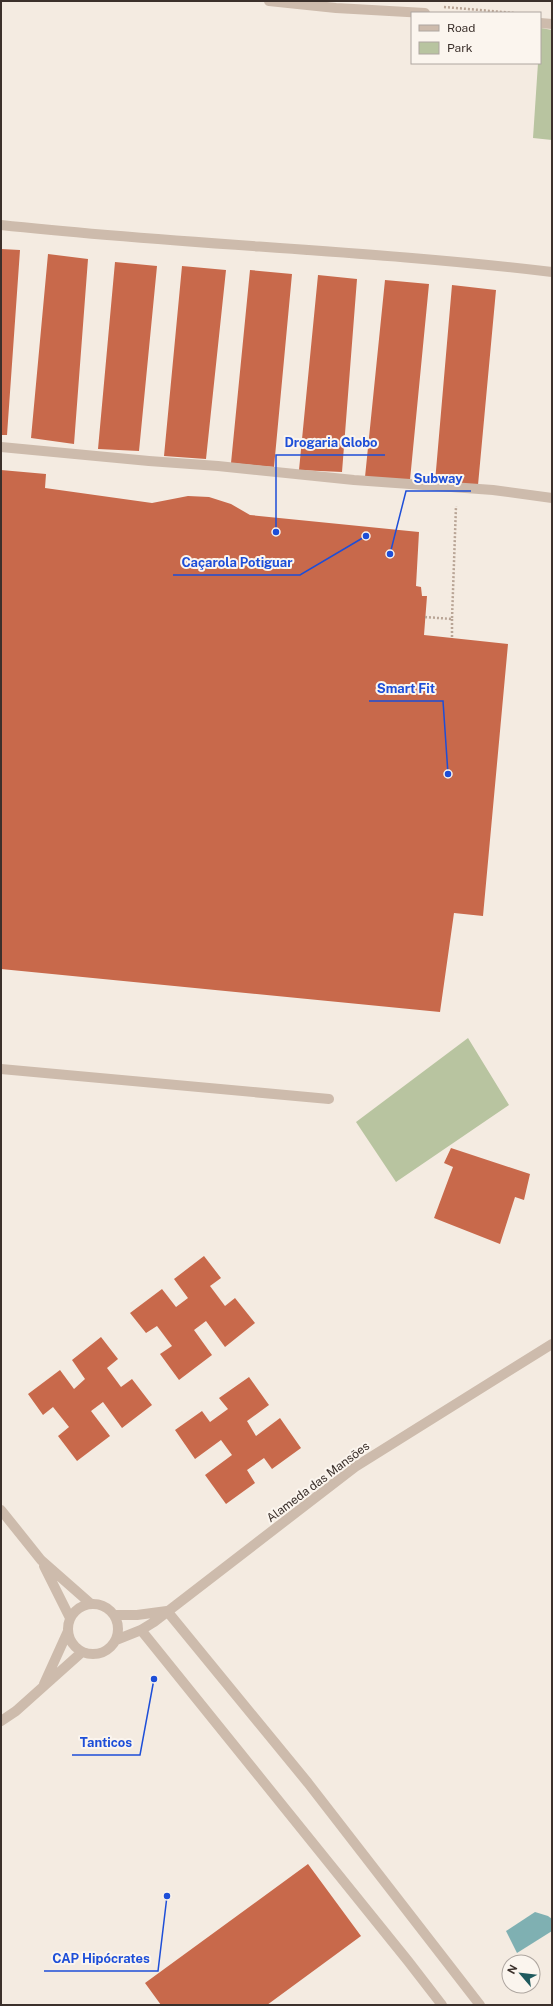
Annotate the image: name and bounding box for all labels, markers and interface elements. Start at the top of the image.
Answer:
legend [411,12,541,64]
text: Road [447,21,475,35]
text: Park [447,41,473,55]
callout: Drogaria Globo [276,430,385,455]
text: Drogaria Globo [284,435,378,450]
callout: Subway [406,466,471,491]
text: Subway [414,471,463,486]
callout: Caçarola Potiguar [173,550,300,575]
text: Caçarola Potiguar [181,555,293,570]
callout: Smart Fit [369,676,443,701]
text: Smart Fit [377,681,435,696]
street label: Alameda das Mansões [264,1439,372,1525]
callout: Tanticos [72,1730,140,1755]
text: Tanticos [80,1735,132,1750]
callout: CAP Hipócrates [44,1946,158,1971]
text: CAP Hipócrates [52,1951,150,1966]
north arrow [501,1954,541,1994]
text: N [505,1963,519,1976]

